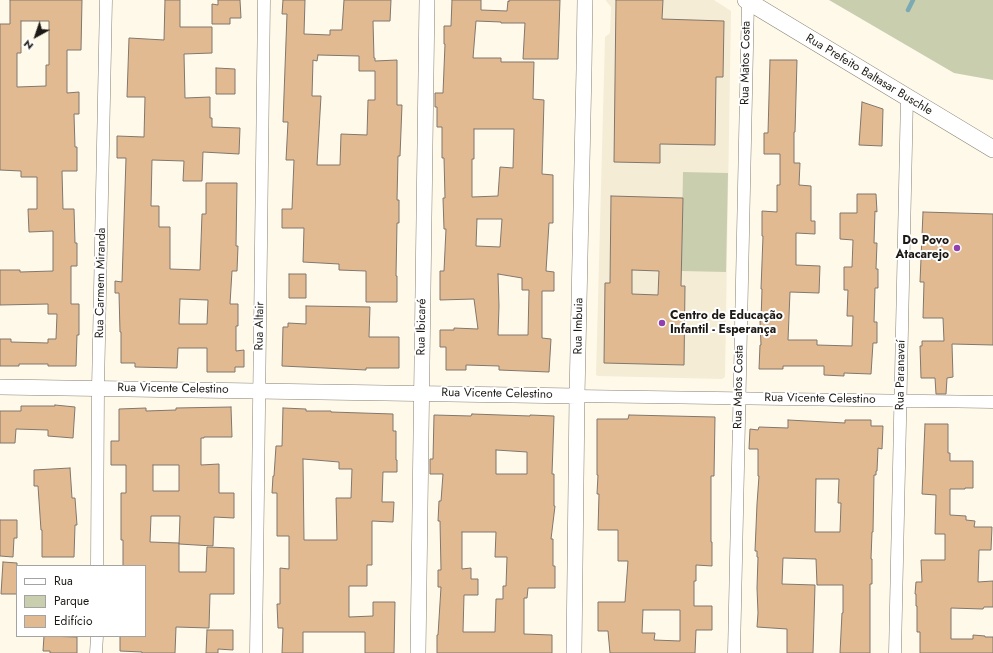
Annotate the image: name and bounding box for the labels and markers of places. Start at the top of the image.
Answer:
place label: Do Povo Atacarejo [896,234,949,262]
marker: Do Povo Atacarejo [952,243,962,253]
place label: Centro de Educação Infantil - Esperança [670,309,783,337]
marker: Centro de Educação Infantil - Esperança [657,318,667,328]

